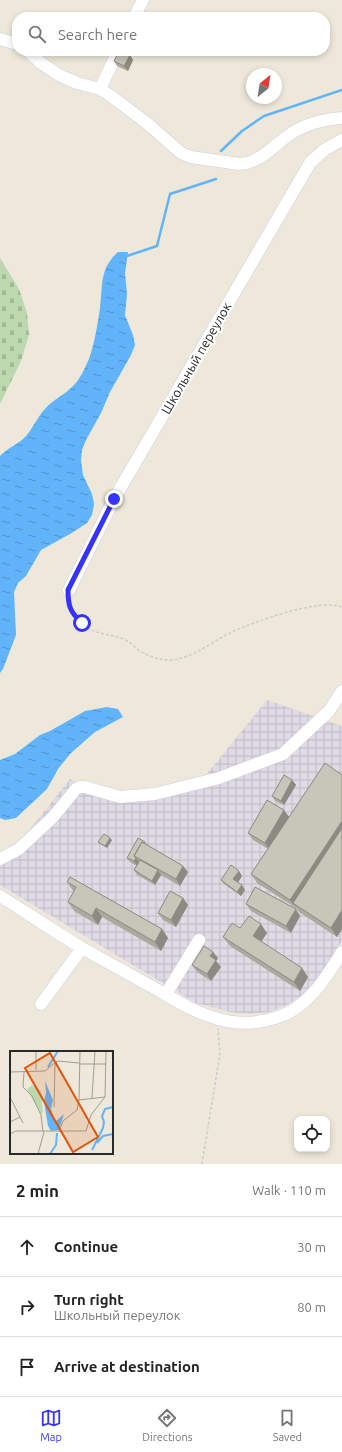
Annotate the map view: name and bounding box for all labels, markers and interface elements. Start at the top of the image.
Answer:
search box [12,12,330,56]
icon: search [26,23,48,45]
text: Search here [58,26,137,43]
north arrow [246,68,282,104]
street label: Школьный переулок [158,300,234,416]
route end [105,490,123,508]
route start [73,614,91,632]
inset map [10,1051,113,1154]
map controls [294,1116,330,1152]
button: locate [294,1116,330,1152]
text: 2 min [16,1181,59,1200]
text: Walk · 110 m [252,1183,326,1197]
icon: ahead [16,1236,38,1258]
text: Continue [54,1238,118,1255]
text: 30 m [297,1240,326,1254]
text: Turn right [54,1291,124,1308]
icon: right [16,1296,38,1318]
text: 80 m [297,1300,326,1314]
text: Школьный переулок [54,1308,180,1322]
icon: arrive [16,1356,38,1378]
text: Arrive at destination [54,1358,200,1375]
tab: Map [40,1407,62,1443]
tab: Directions [142,1407,192,1443]
tab: Saved [273,1407,302,1443]

